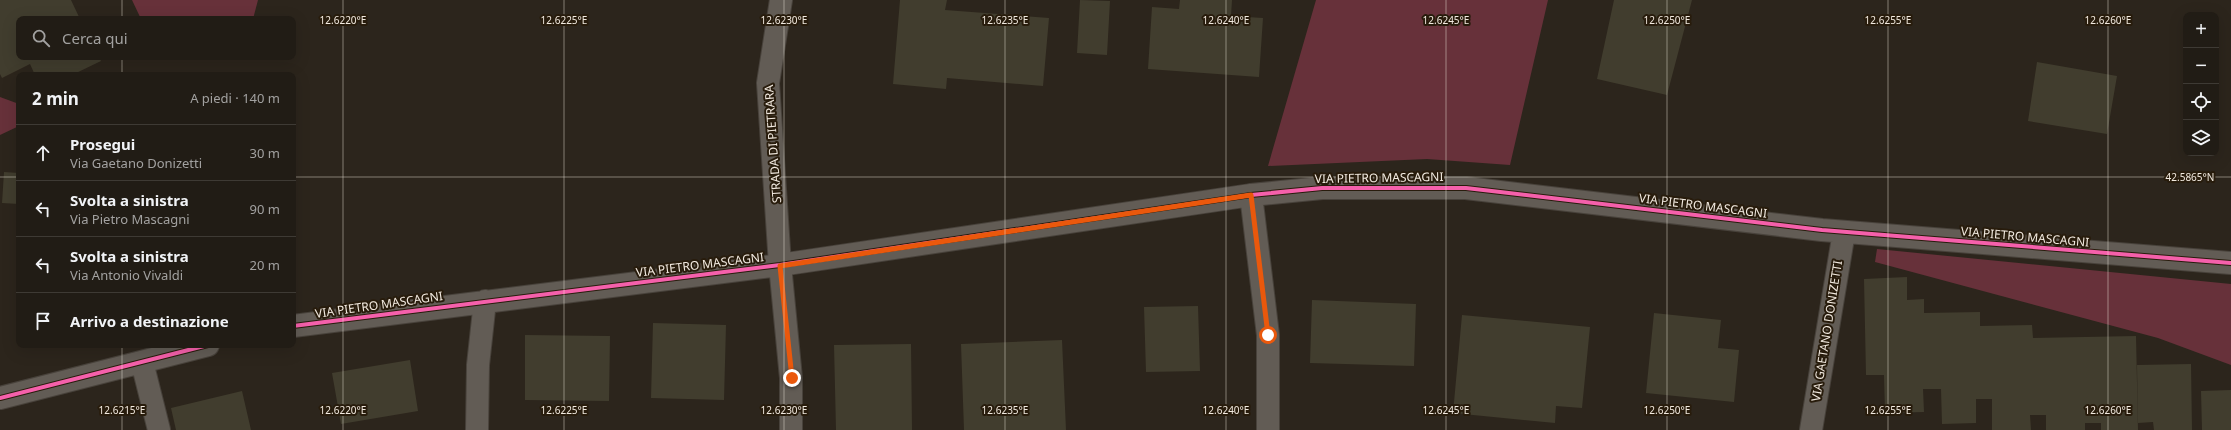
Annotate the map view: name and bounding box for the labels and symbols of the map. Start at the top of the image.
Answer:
text: 12.6220°E [320,13,366,27]
text: 12.6225°E [541,13,587,27]
text: 12.6230°E [761,13,807,27]
text: 12.6235°E [982,13,1028,27]
text: 12.6240°E [1203,13,1249,27]
text: 12.6245°E [1423,13,1469,27]
text: 12.6250°E [1644,13,1690,27]
text: 12.6255°E [1865,13,1911,27]
text: 12.6260°E [2085,13,2131,27]
street label: STRADA DI PIETRARA [760,84,785,204]
street label: VIA PIETRO MASCAGNI [1314,168,1444,187]
text: 42.5865°N [2166,170,2214,184]
street label: VIA PIETRO MASCAGNI [1638,189,1768,222]
street label: VIA PIETRO MASCAGNI [1960,222,2090,251]
street label: VIA PIETRO MASCAGNI [635,248,765,281]
street label: VIA GAETANO DONIZETTI [1807,259,1846,403]
street label: VIA PIETRO MASCAGNI [314,287,444,322]
route start [1259,326,1277,344]
route end [783,369,801,387]
text: 12.6215°E [99,403,145,417]
text: 12.6220°E [320,403,366,417]
text: 12.6225°E [541,403,587,417]
text: 12.6230°E [761,403,807,417]
text: 12.6235°E [982,403,1028,417]
text: 12.6240°E [1203,403,1249,417]
text: 12.6245°E [1423,403,1469,417]
text: 12.6250°E [1644,403,1690,417]
text: 12.6255°E [1865,403,1911,417]
text: 12.6260°E [2085,403,2131,417]

